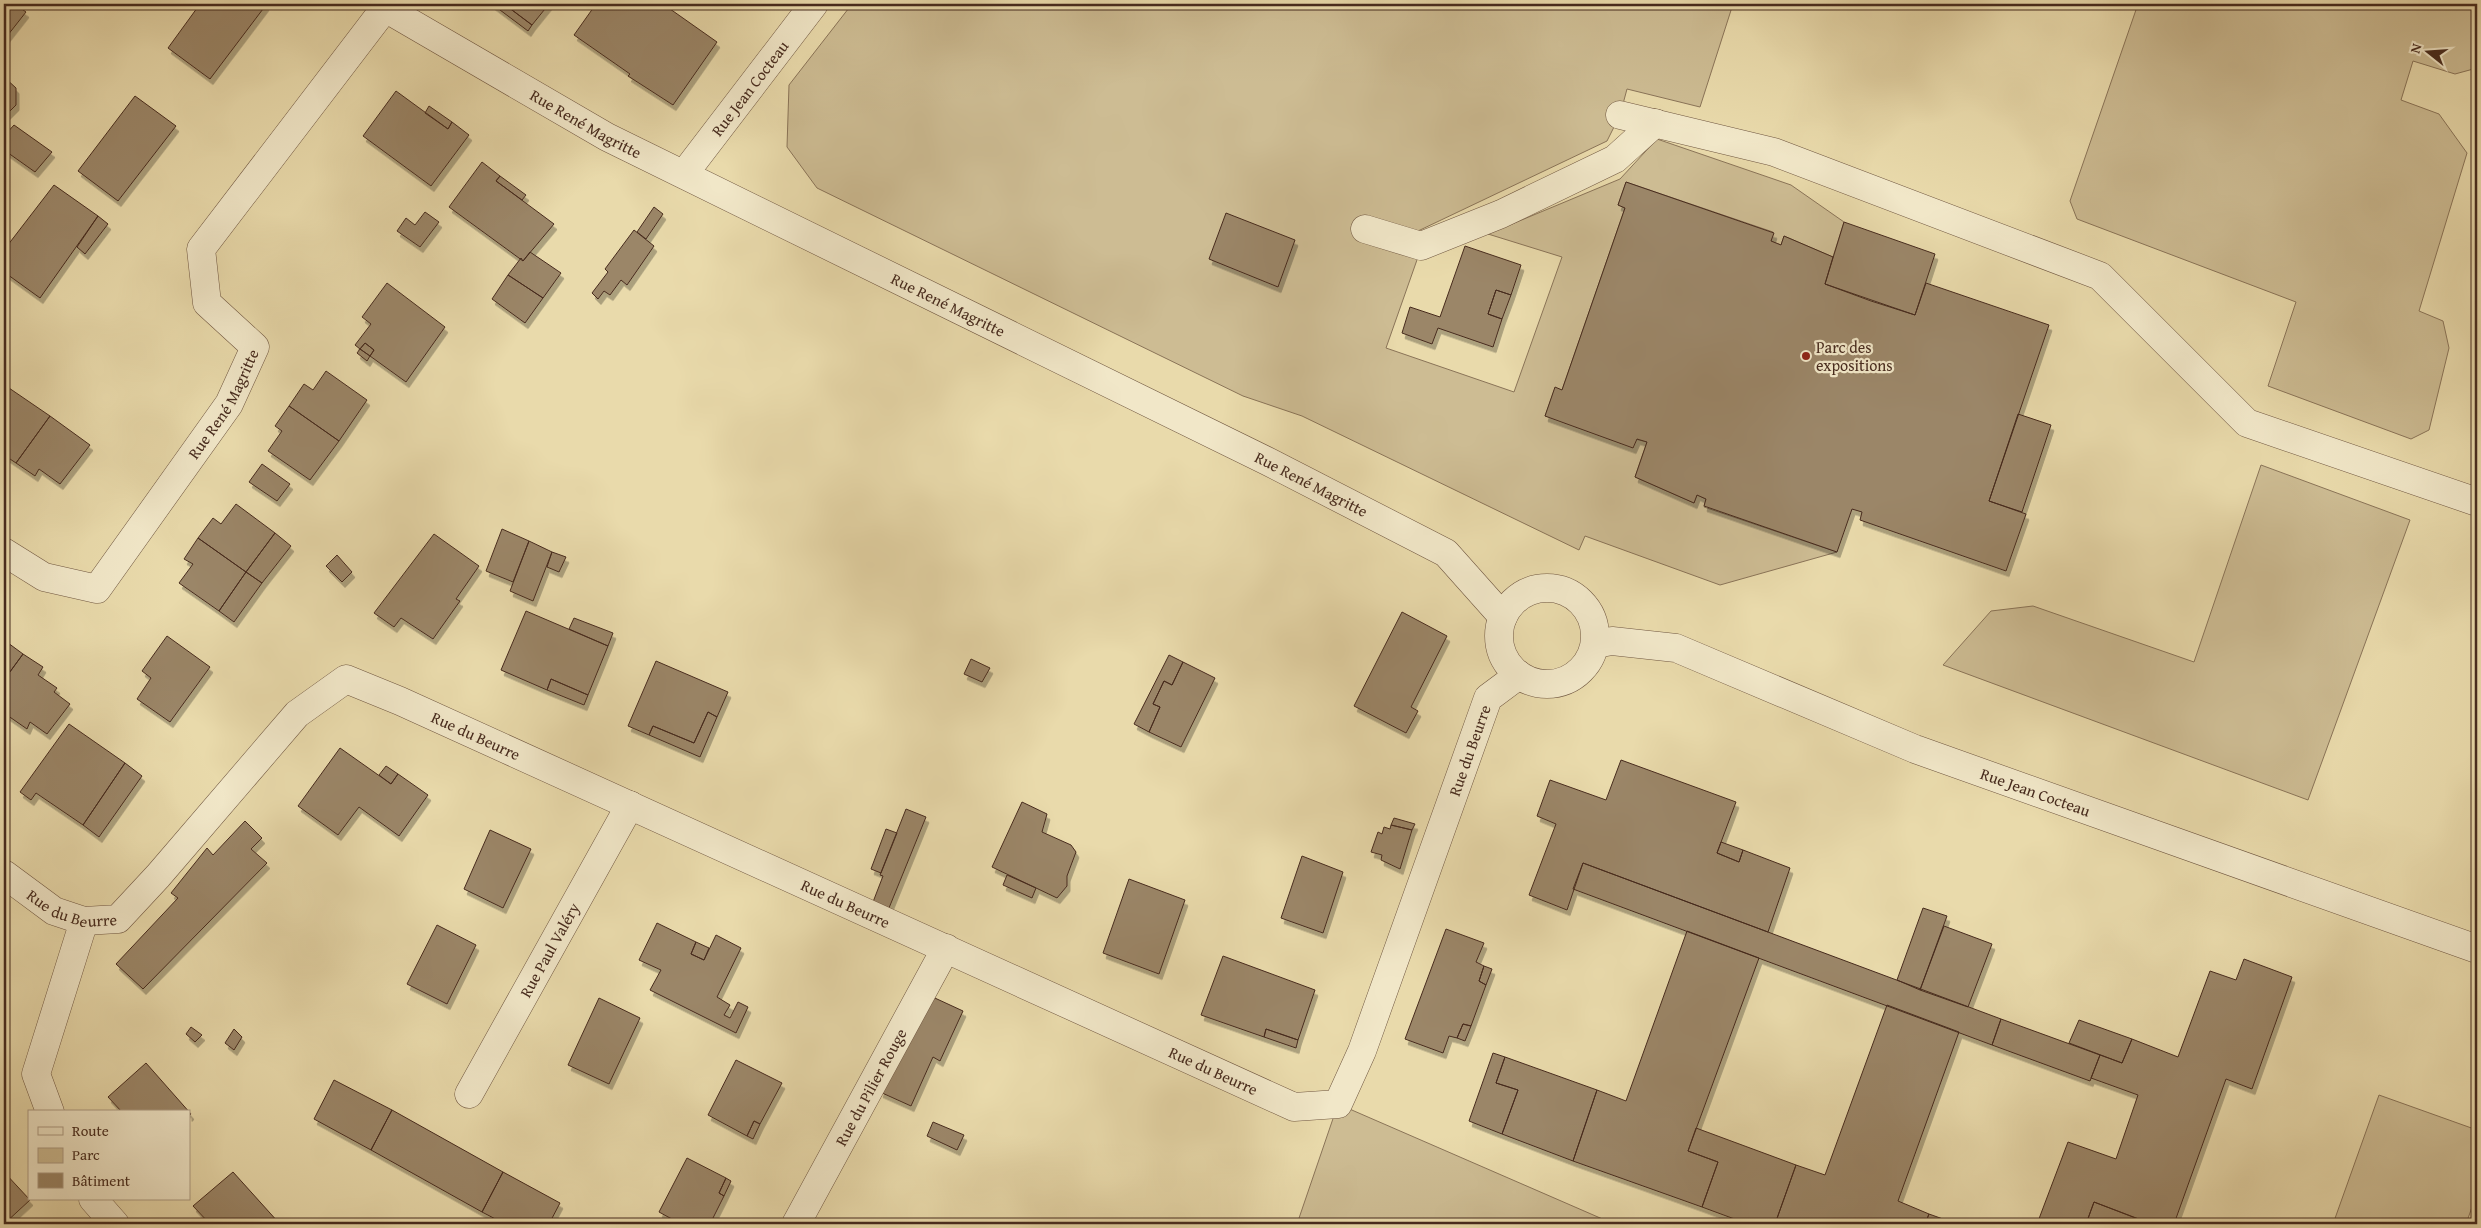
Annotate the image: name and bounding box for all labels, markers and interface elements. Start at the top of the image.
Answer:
north arrow [2404,28,2454,78]
street label: Rue Jean Cocteau [705,35,794,141]
text: N [2405,40,2427,56]
street label: Rue René Magritte [526,83,646,164]
street label: Rue René Magritte [887,266,1009,343]
place label: Parc des expositions [1816,335,1893,377]
street label: Rue René Magritte [182,345,265,464]
marker: Parc des expositions [1800,350,1812,362]
street label: Rue René Magritte [1251,445,1372,523]
street label: Rue du Beurre [1442,701,1497,799]
street label: Rue du Beurre [428,705,524,766]
street label: Rue Jean Cocteau [1977,761,2094,823]
street label: Rue du Beurre [797,873,894,934]
street label: Rue du Beurre [22,883,118,934]
street label: Rue Paul Valéry [513,898,585,1002]
street label: Rue du Pilier Rouge [829,1024,912,1150]
street label: Rue du Beurre [1165,1040,1262,1101]
legend [28,1110,190,1200]
text: Route [72,1120,109,1141]
text: Parc [72,1144,100,1165]
text: Bâtiment [72,1170,131,1191]

